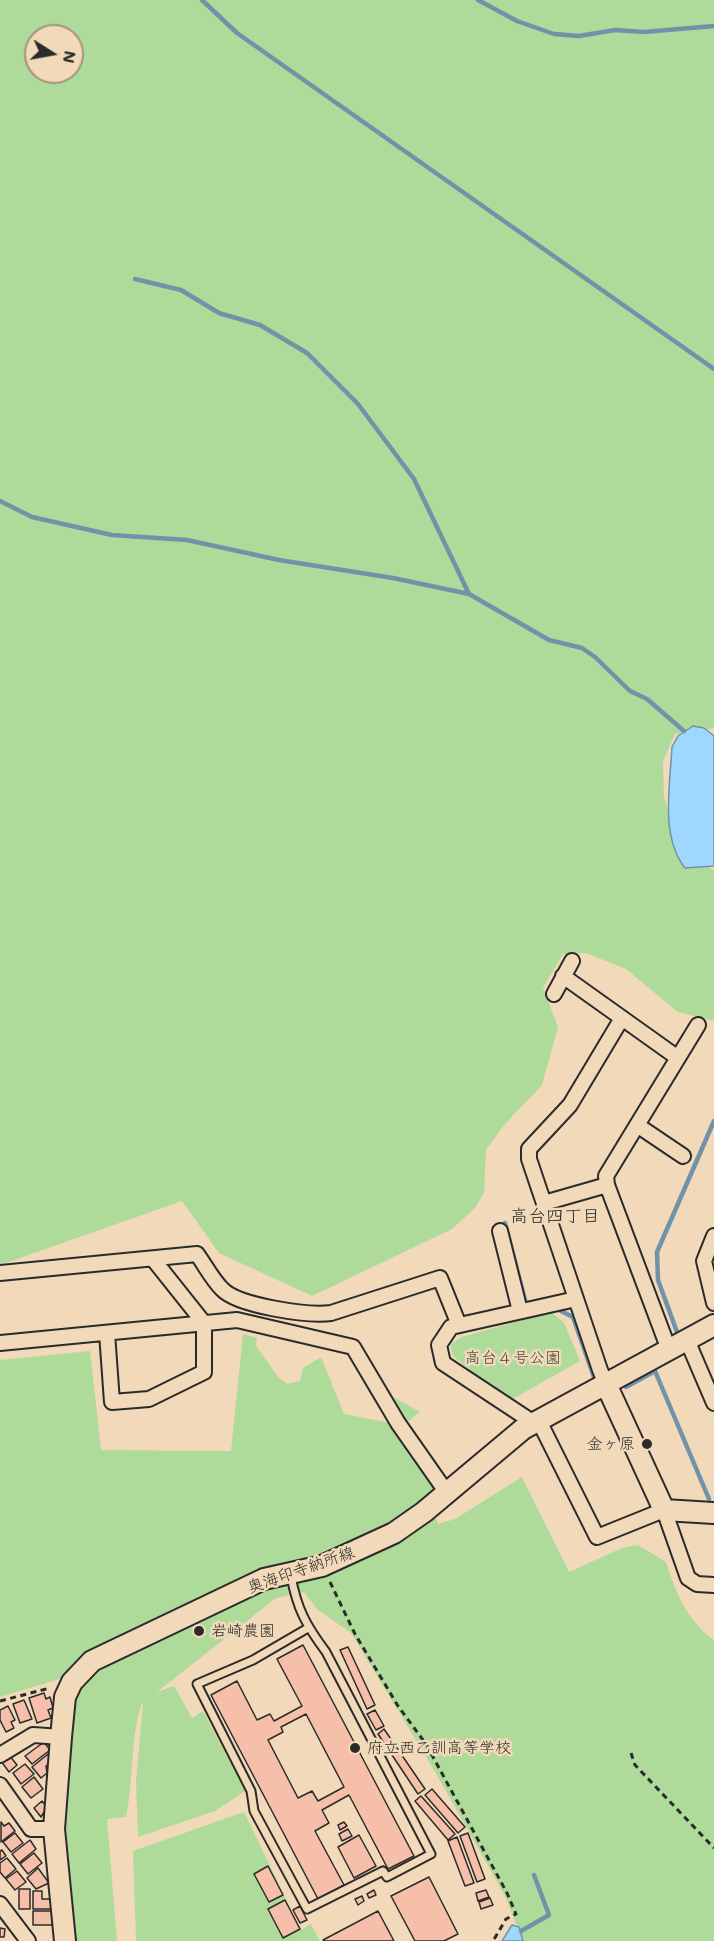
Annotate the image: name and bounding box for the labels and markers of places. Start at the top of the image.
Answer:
place label: 金ヶ原 [587,1434,635,1454]
marker: 金ヶ原 [640,1437,654,1451]
place label: 岩崎農園 [211,1621,275,1641]
marker: 岩崎農園 [192,1624,206,1638]
place label: 府立西乙訓高等学校 [367,1738,511,1758]
marker: 府立西乙訓高等学校 [348,1741,362,1755]

